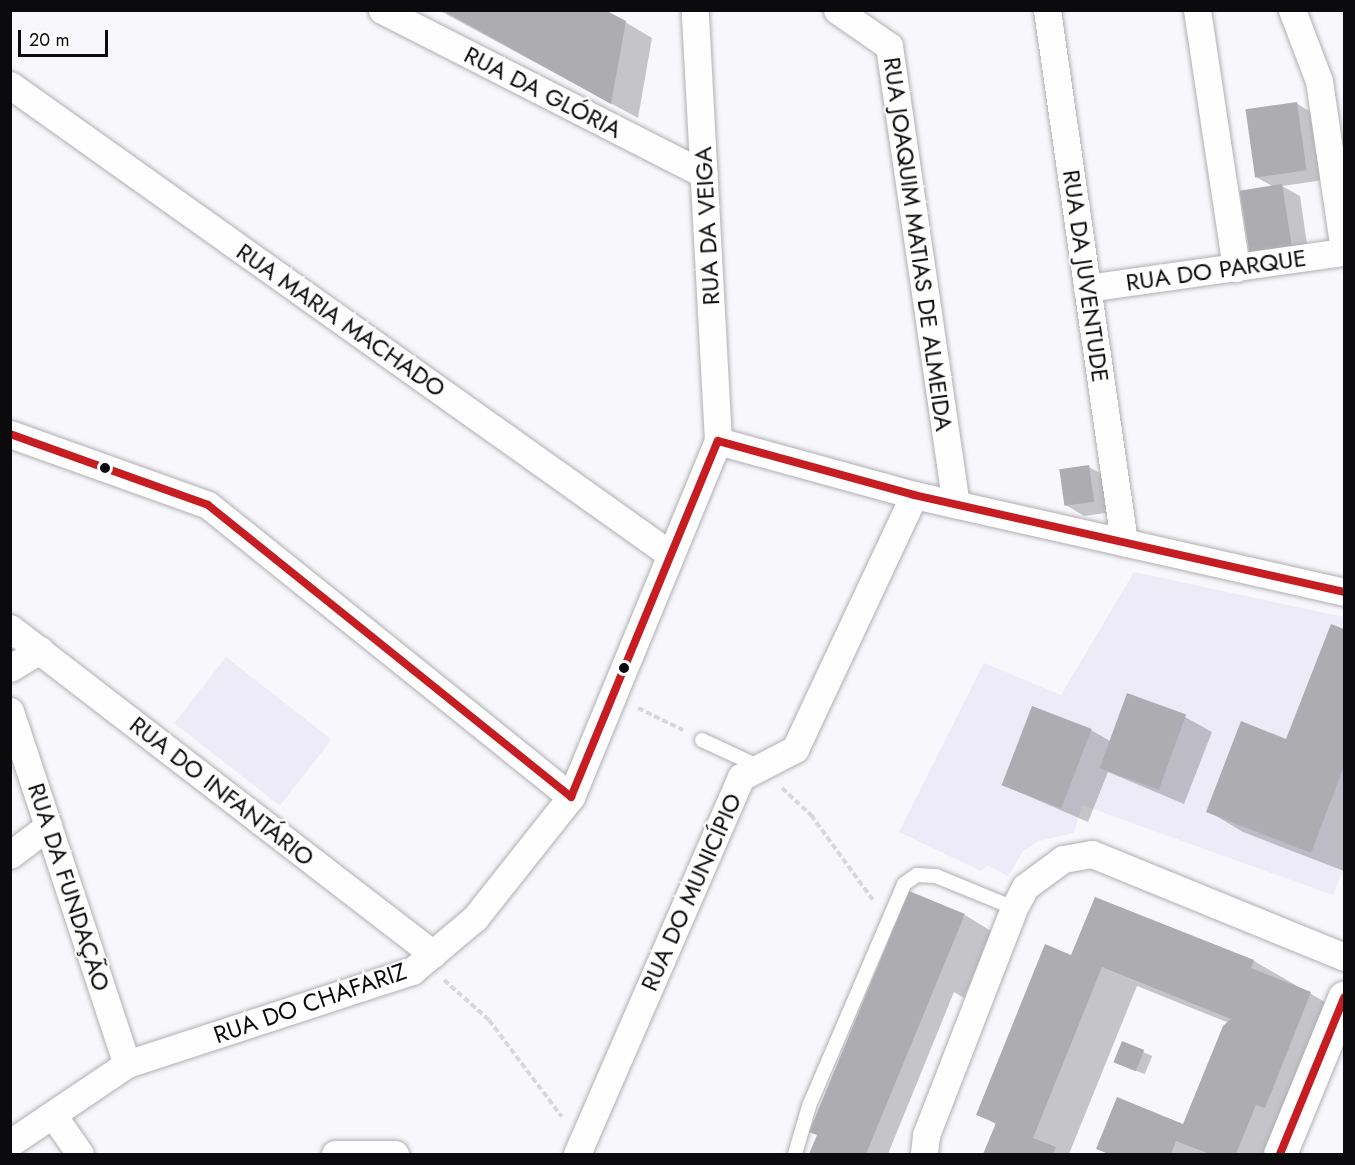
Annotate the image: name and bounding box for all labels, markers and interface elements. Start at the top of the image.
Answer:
scale bar [21,18,111,56]
text: 20 m [29,27,69,53]
street label: RUA DA GLÓRIA [459,40,627,144]
street label: RUA JOAQUIM MATIAS DE ALMEIDA [877,55,959,433]
street label: RUA DA VEIGA [688,146,726,306]
street label: RUA DA JUVENTUDE [1057,168,1115,384]
street label: RUA MARIA MACHADO [231,237,451,403]
street label: RUA DO PARQUE [1124,243,1308,297]
unlabelled marker [99,462,111,474]
unlabelled marker [618,662,630,674]
street label: RUA DO INFANTÁRIO [124,710,320,872]
street label: RUA DA FUNDAÇÃO [22,779,116,995]
street label: RUA DO MUNICÍPIO [634,789,748,995]
street label: RUA DO CHAFARIZ [210,957,410,1049]

